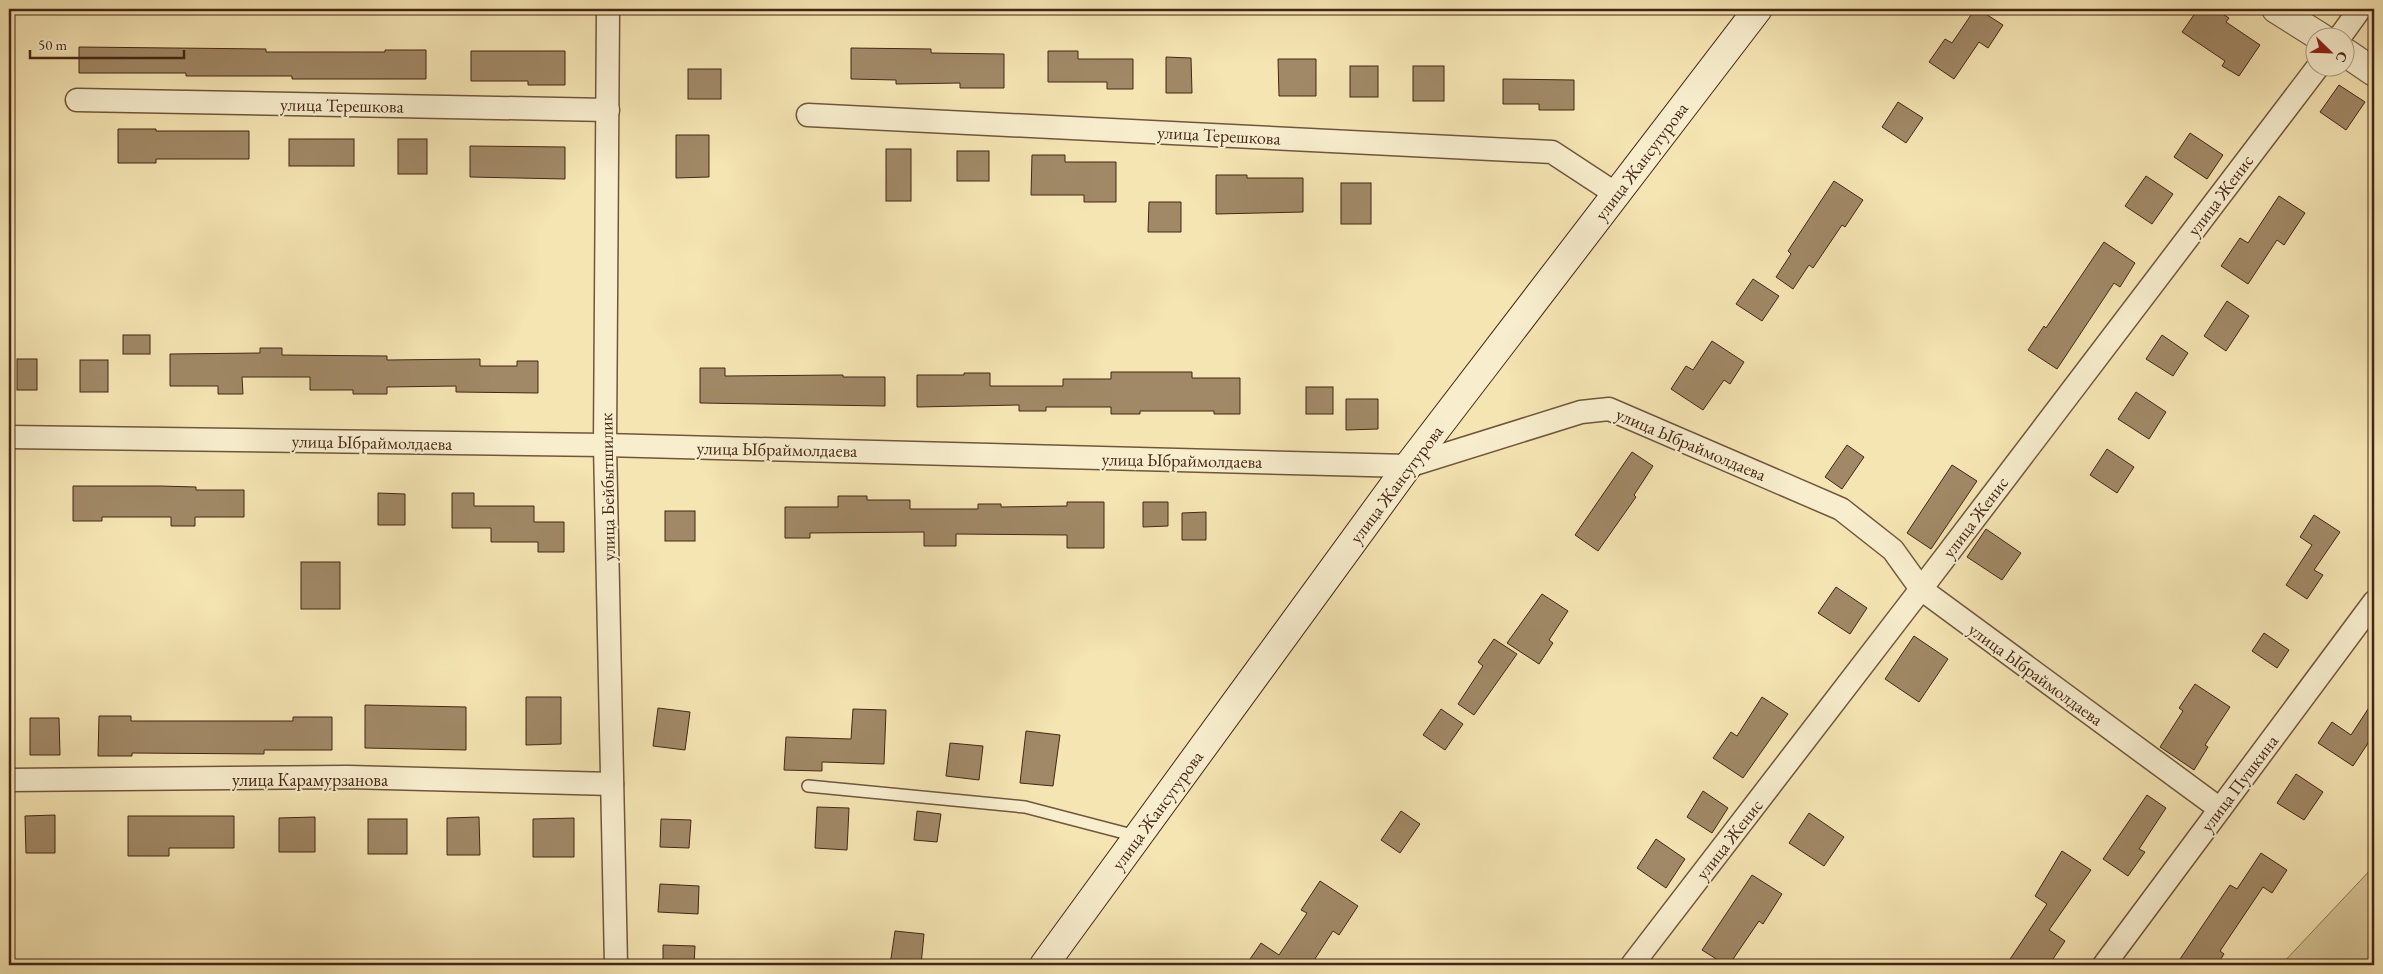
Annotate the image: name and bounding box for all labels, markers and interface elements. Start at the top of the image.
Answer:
scale bar [30,28,184,60]
north arrow [2306,28,2356,78]
text: 50 m [38,35,67,54]
text: С [2332,49,2352,65]
street label: улица Терешкова [280,92,405,118]
street label: улица Жансугурова [1589,97,1693,225]
street label: улица Терешкова [1157,120,1282,150]
street label: улица Женис [2182,150,2258,240]
street label: улица Ыбраймолдаева [1612,402,1770,486]
street label: улица Бейбытшилик [594,412,620,561]
street label: улица Жансугурова [1344,420,1448,548]
street label: улица Ыбраймолдаева [291,429,453,455]
street label: улица Ыбраймолдаева [696,436,858,462]
street label: улица Ыбраймолдаева [1101,447,1263,473]
street label: улица Женис [1937,472,2013,562]
street label: улица Ыбраймолдаева [1964,617,2108,731]
street label: улица Пушкина [2195,729,2283,836]
street label: улица Жансугурова [1106,745,1209,874]
street label: улица Карамурзанова [232,768,389,791]
street label: улица Женис [1690,794,1768,884]

